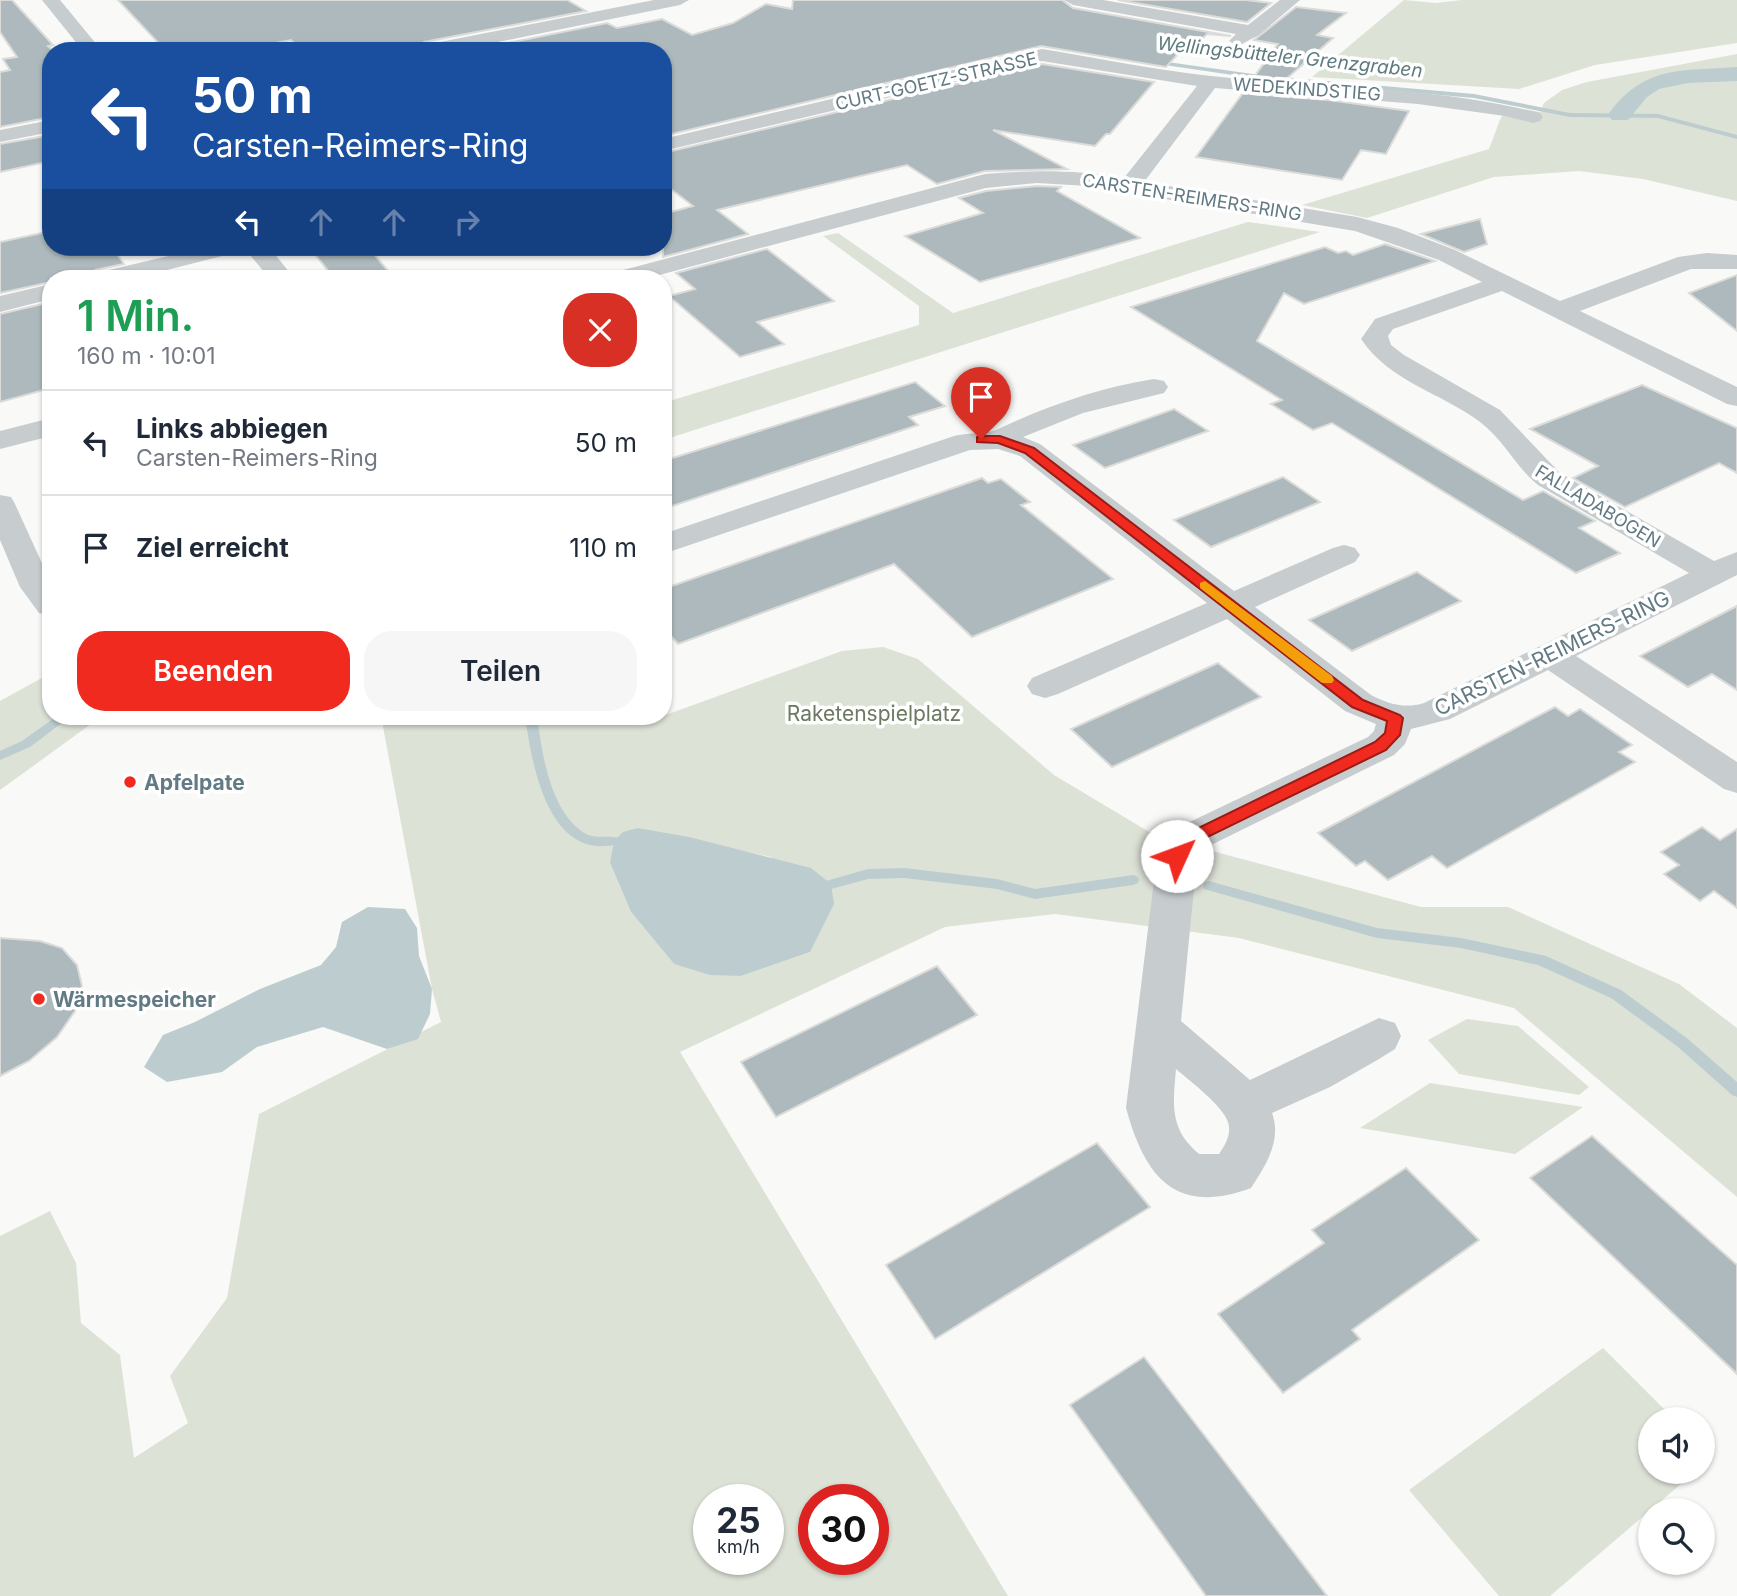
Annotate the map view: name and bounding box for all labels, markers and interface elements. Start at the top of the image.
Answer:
water label: Wellingsbütteler Grenzgraben [1156,32,1424,82]
street label: CURT-GOETZ-STRASSE [833,48,1039,114]
text: 50 m [192,66,313,125]
icon: left [77,70,168,161]
street label: WEDEKINDSTIEG [1232,73,1382,105]
text: Carsten-Reimers-Ring [192,126,528,165]
street label: CARSTEN-REIMERS-RING [1081,169,1303,225]
icon: left [229,203,267,241]
icon: ahead [302,203,340,241]
icon: ahead [375,203,413,241]
icon: right [448,203,486,241]
text: 1 Min. [77,290,194,341]
button: close [563,293,637,367]
text: 160 m · 10:01 [77,342,216,370]
pin [951,367,1011,439]
icon: arrive [962,378,1000,416]
text: Links abbiegen [136,413,328,444]
icon: left [77,424,115,462]
text: 50 m [575,427,637,458]
text: Carsten-Reimers-Ring [136,444,378,472]
street label: FALLADABOGEN [1532,460,1664,552]
icon: arrive [77,529,115,567]
text: Ziel erreicht [136,532,289,563]
text: 110 m [569,532,637,563]
street label: CARSTEN-REIMERS-RING [1430,585,1674,721]
button: Beenden [77,631,350,711]
button: Teilen [364,631,637,711]
park label: Raketenspielplatz [787,701,961,726]
place label: Apfelpate [144,770,245,795]
marker: Apfelpate [122,774,138,790]
position arrow [1140,819,1214,893]
place label: Wärmespeicher [53,987,216,1012]
marker: Wärmespeicher [31,991,47,1007]
map controls [1638,1407,1715,1575]
button: sound [1638,1407,1715,1484]
speed limit sign: 30 [798,1484,889,1575]
button: search [1638,1498,1715,1575]
text: 25 [716,1499,761,1541]
text: km/h [717,1536,760,1557]

